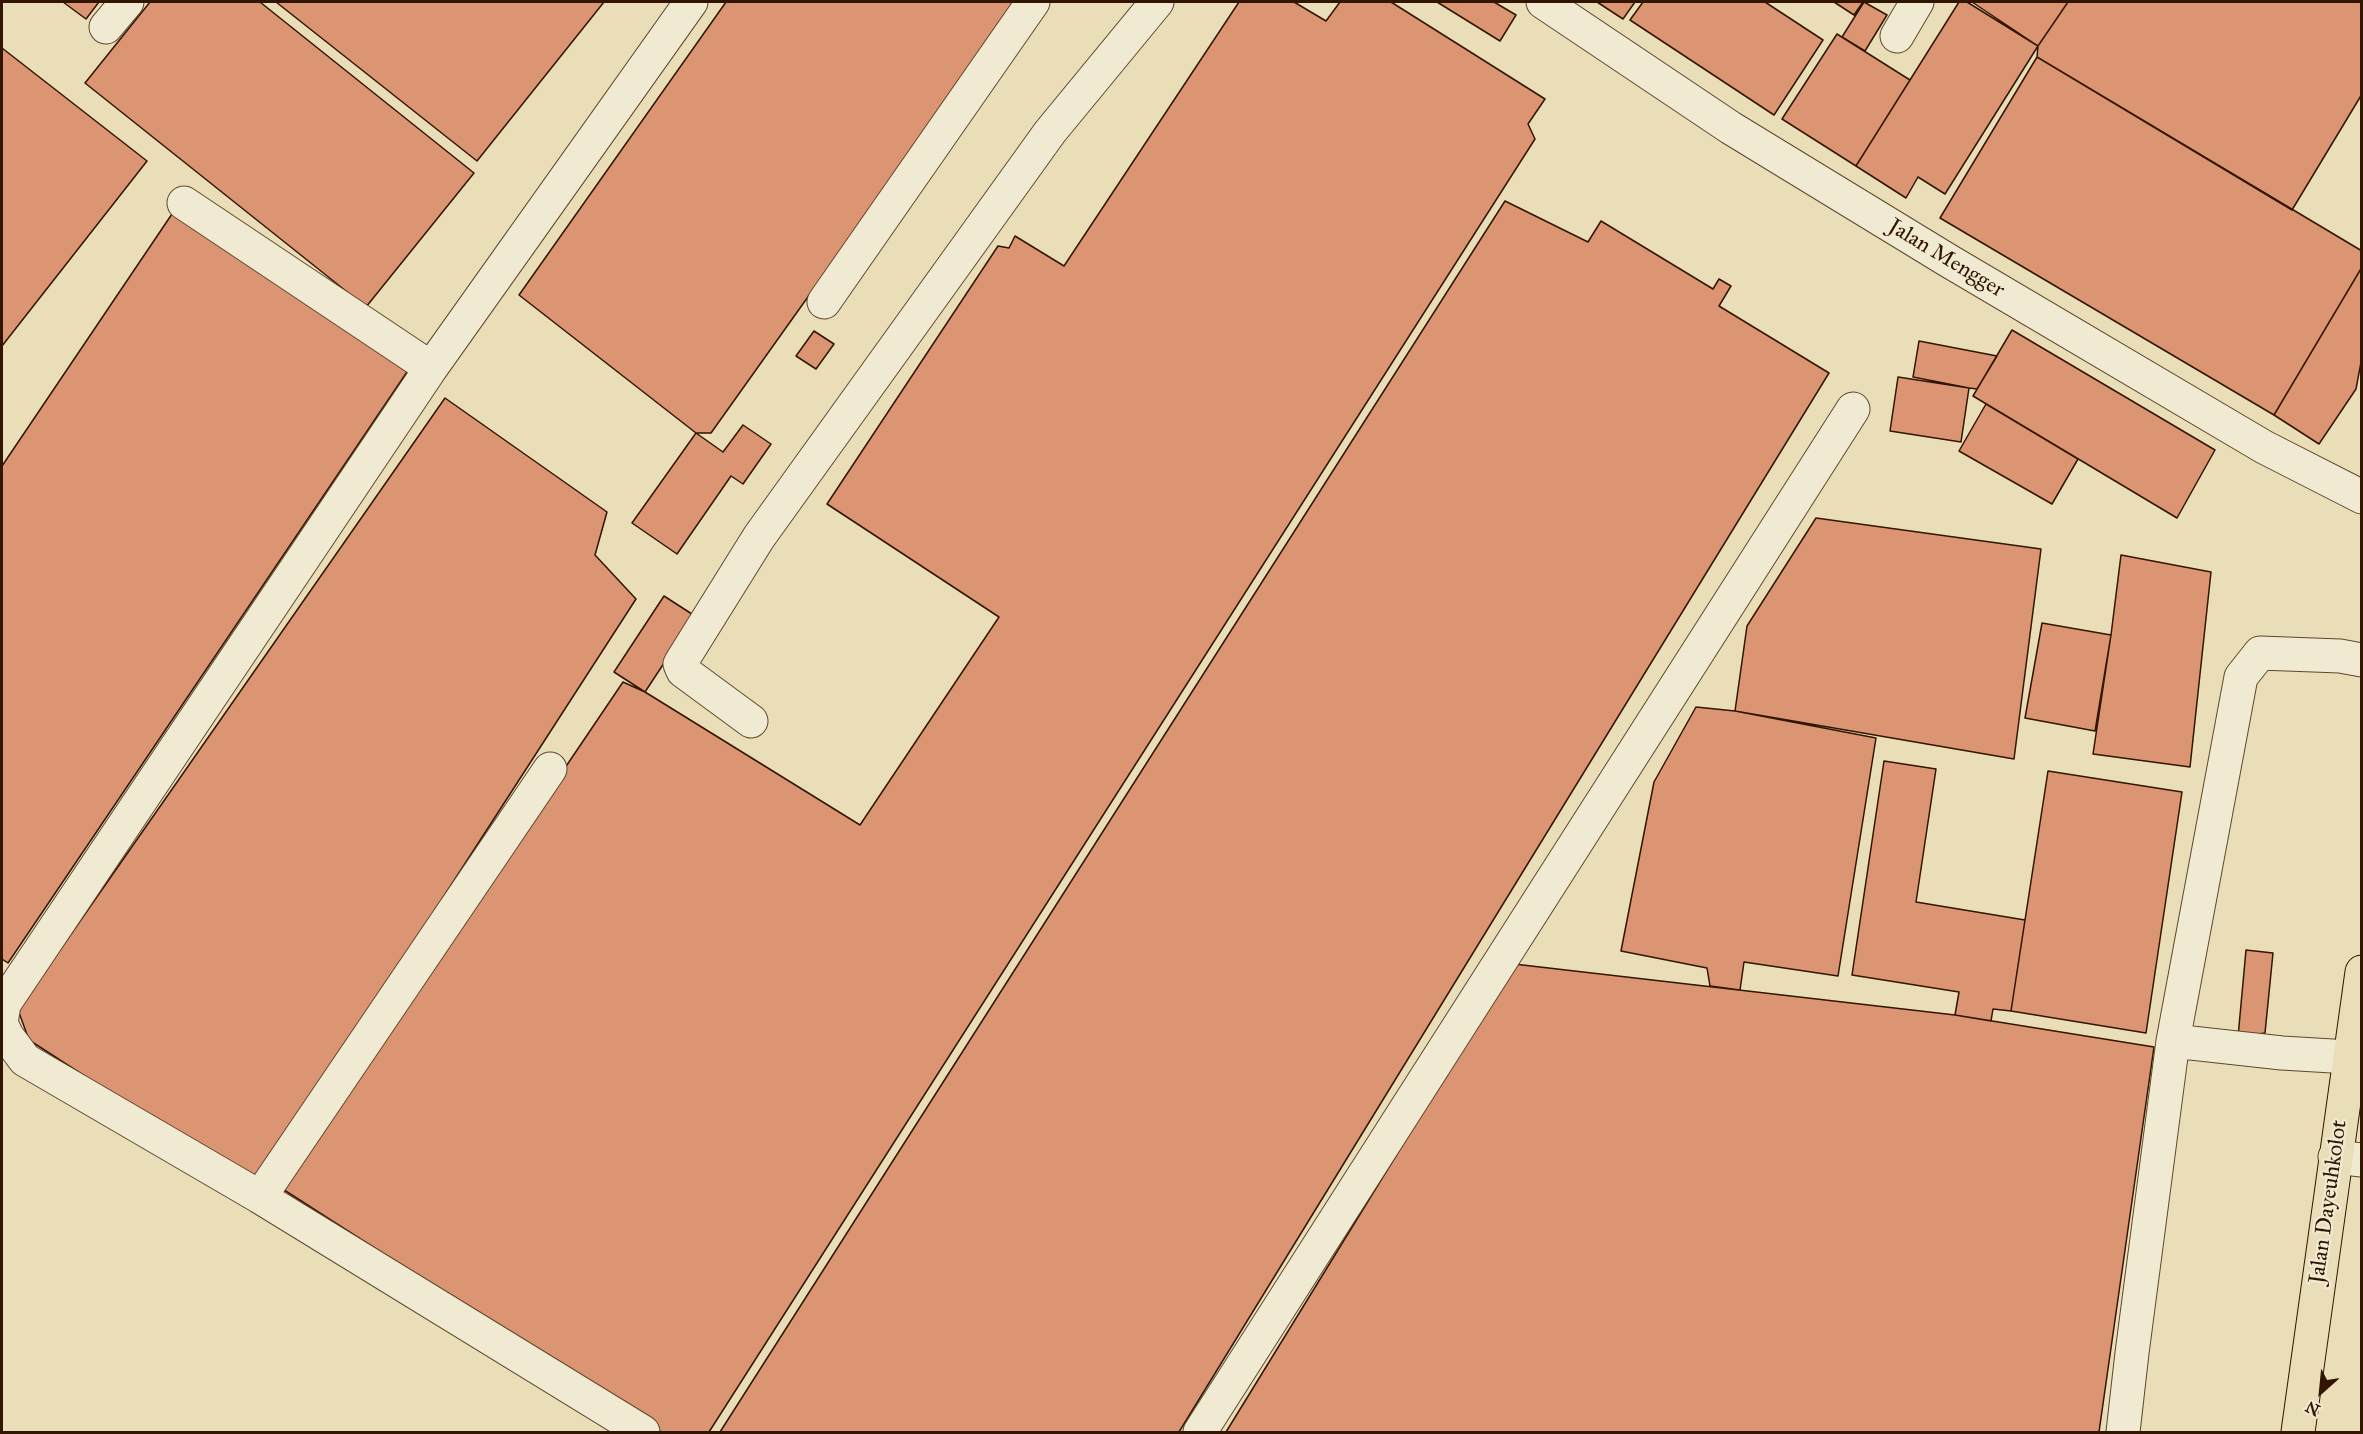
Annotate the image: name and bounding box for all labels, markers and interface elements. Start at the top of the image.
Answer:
street label: Jalan Mengger [1883,214,2009,304]
street label: Jalan Dayeuhkolot [2304,1118,2354,1286]
north arrow [2291,1362,2351,1422]
text: N [2302,1397,2323,1420]

